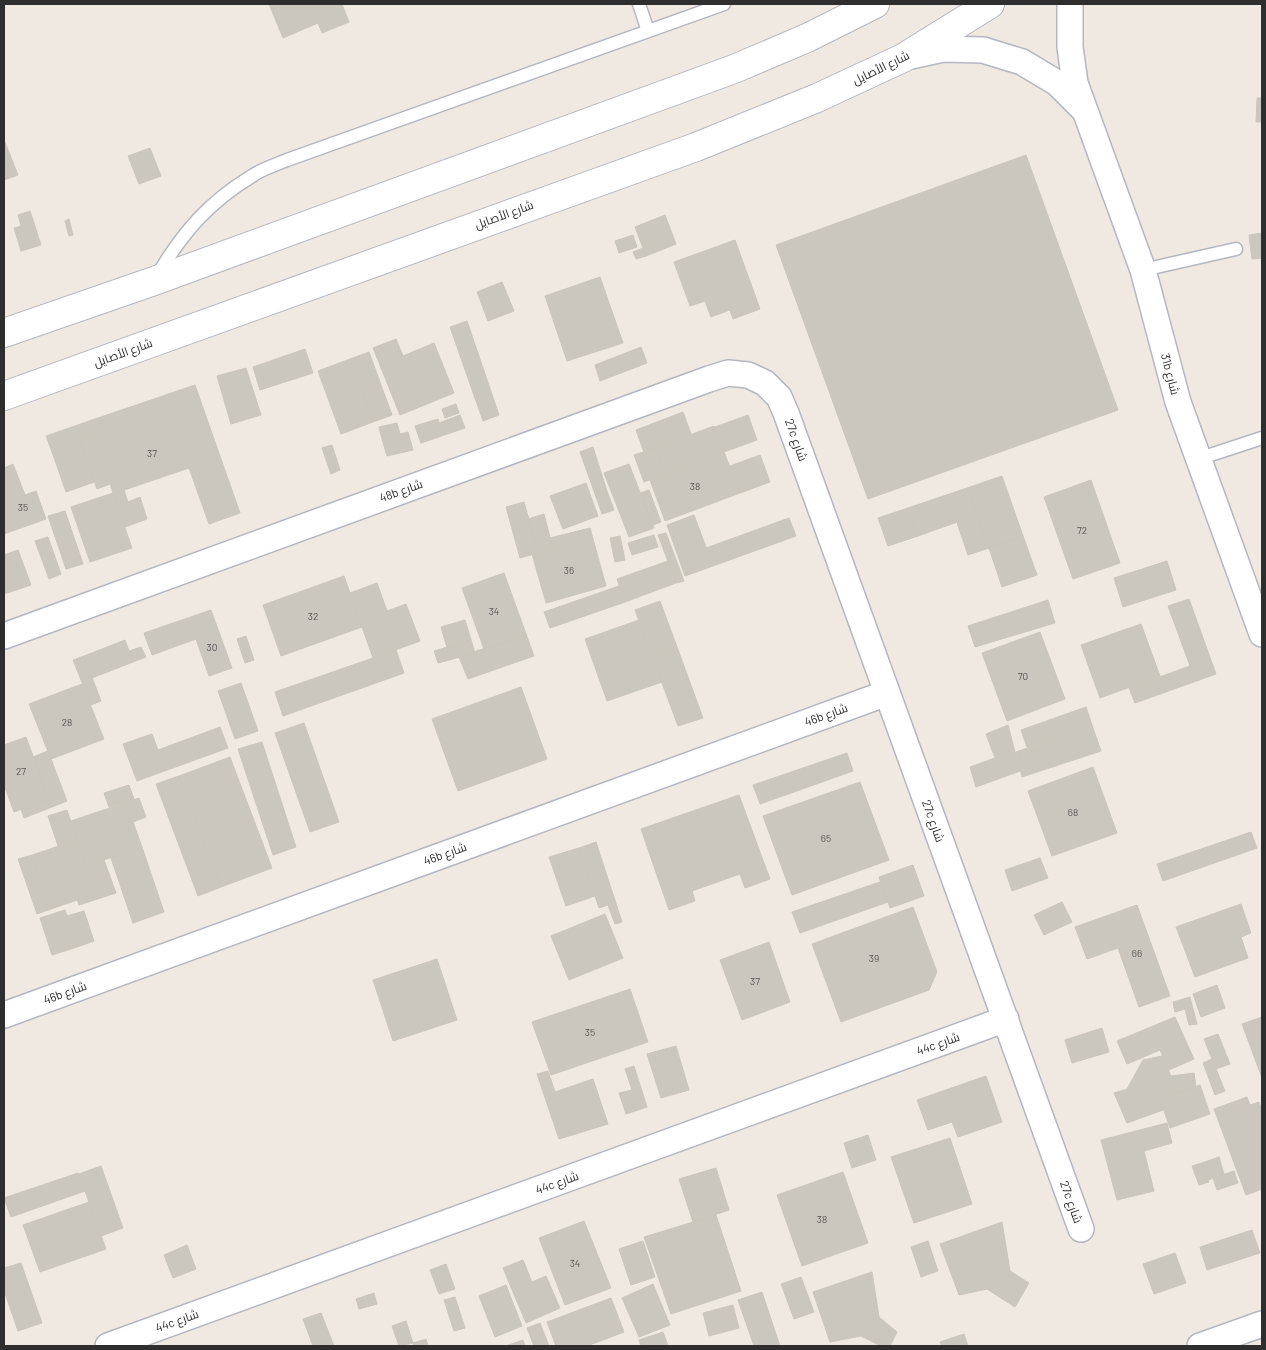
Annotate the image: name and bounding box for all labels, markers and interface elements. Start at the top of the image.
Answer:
street label: شارع الأصايل [850,47,912,89]
street label: شارع الأصايل [472,197,536,233]
street label: شارع الأصايل [91,335,155,371]
street label: 31b شارع [1157,351,1183,397]
street label: 27c شارع [781,417,811,463]
house number: 37 [147,447,157,459]
street label: 48b شارع [377,476,425,506]
house number: 38 [690,480,700,492]
house number: 35 [18,501,28,513]
house number: 72 [1077,524,1087,536]
house number: 36 [564,564,574,576]
house number: 34 [489,605,499,617]
house number: 32 [308,610,318,622]
house number: 30 [207,641,217,653]
house number: 70 [1018,670,1028,682]
street label: 46b شارع [802,700,850,730]
house number: 28 [62,716,72,728]
house number: 27 [16,765,26,777]
street label: 27c شارع [918,798,948,844]
house number: 68 [1068,806,1078,818]
house number: 65 [821,832,831,844]
street label: 46b شارع [421,839,469,869]
house number: 66 [1132,947,1142,959]
house number: 39 [869,952,879,964]
house number: 37 [750,975,760,987]
street label: 46b شارع [41,978,89,1008]
house number: 35 [585,1026,595,1038]
street label: 44c شارع [914,1029,962,1059]
street label: 44c شارع [533,1168,581,1198]
street label: 27c شارع [1056,1179,1086,1225]
house number: 38 [817,1213,827,1225]
house number: 34 [570,1257,580,1269]
street label: 44c شارع [153,1306,201,1336]

